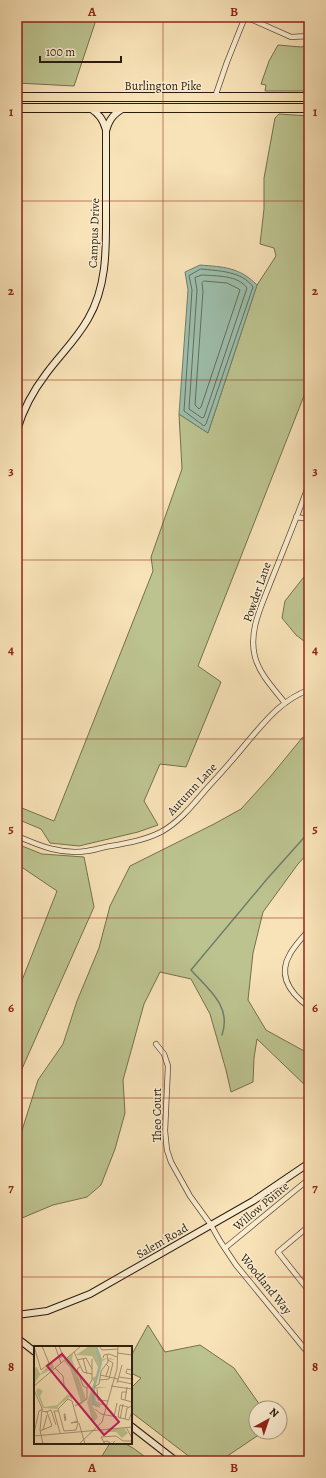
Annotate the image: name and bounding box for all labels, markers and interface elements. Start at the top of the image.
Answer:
text: A [87,3,97,20]
text: B [230,3,238,20]
scale bar [40,38,121,64]
text: 100 m [46,44,75,60]
street label: Burlington Pike [124,78,202,94]
text: 1 [9,103,14,120]
text: 1 [313,103,318,120]
street label: Campus Drive [85,198,103,268]
text: 2 [8,282,15,299]
text: 2 [312,282,319,299]
text: 3 [8,462,14,479]
text: 3 [312,462,318,479]
street label: Powder Lane [239,560,275,624]
text: 4 [8,641,14,658]
text: 4 [312,641,318,658]
street label: Autumn Lane [163,759,220,819]
text: 5 [8,820,14,837]
text: 5 [312,820,318,837]
text: 6 [8,999,14,1016]
text: 6 [312,999,318,1016]
street label: Theo Court [149,1088,165,1142]
street label: Willow Pointe [229,1178,292,1235]
text: 7 [8,1179,14,1196]
text: 7 [312,1179,318,1196]
street label: Salem Road [133,1219,191,1262]
street label: Woodland Way [236,1250,296,1318]
inset map [34,1346,132,1444]
text: 8 [8,1358,14,1375]
text: 8 [312,1358,318,1375]
north arrow [248,1400,288,1440]
text: N [266,1404,282,1421]
text: A [87,1459,97,1476]
text: B [230,1459,238,1476]

